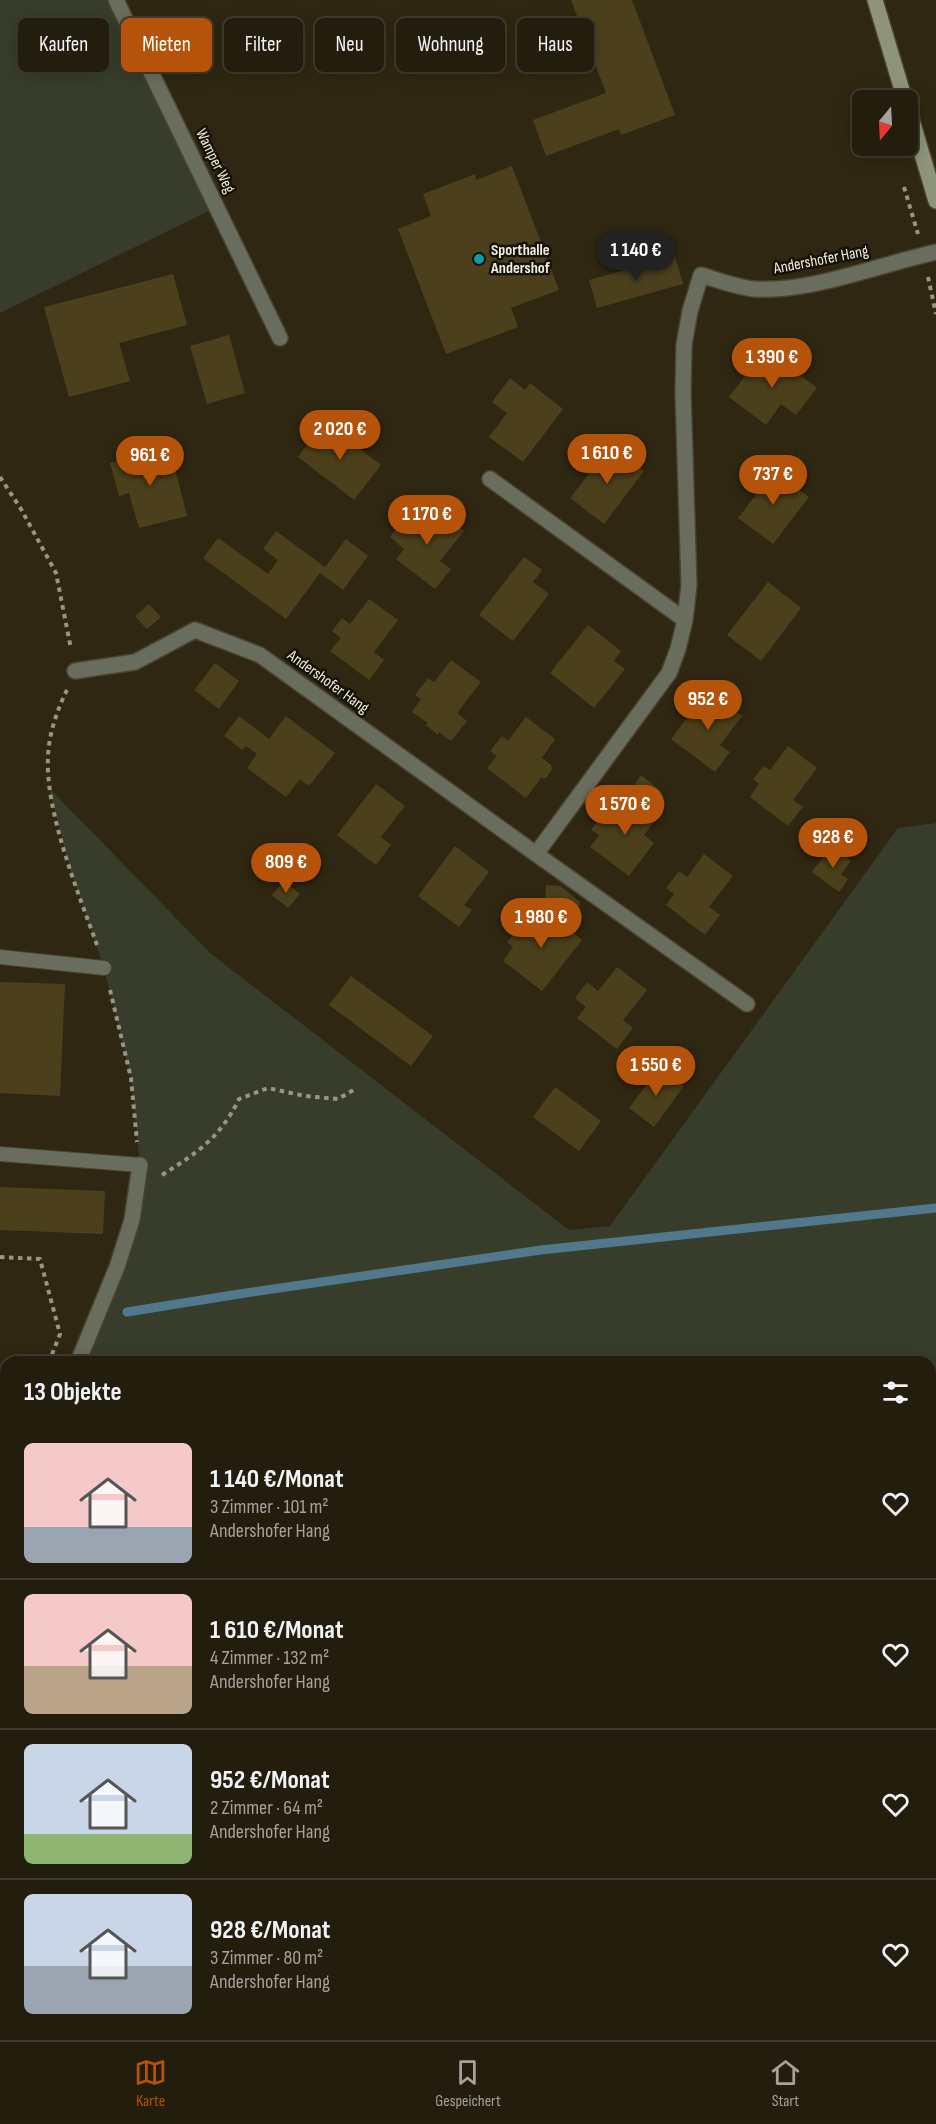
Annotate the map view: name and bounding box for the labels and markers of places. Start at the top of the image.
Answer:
pin: 1 140 € [581,231,691,282]
place label: Sporthalle Andershof [490,241,551,278]
marker: Sporthalle Andershof [472,252,486,266]
pin: 1 390 € [717,338,827,389]
pin: 2 020 € [285,410,395,461]
pin: 1 610 € [552,434,662,485]
pin: 961 € [108,436,192,487]
pin: 737 € [731,455,815,506]
pin: 1 170 € [372,495,482,546]
pin: 952 € [666,680,750,731]
pin: 1 570 € [570,785,680,836]
pin: 928 € [791,818,875,869]
pin: 809 € [244,843,328,894]
pin: 1 980 € [486,898,596,949]
pin: 1 550 € [601,1046,711,1097]

